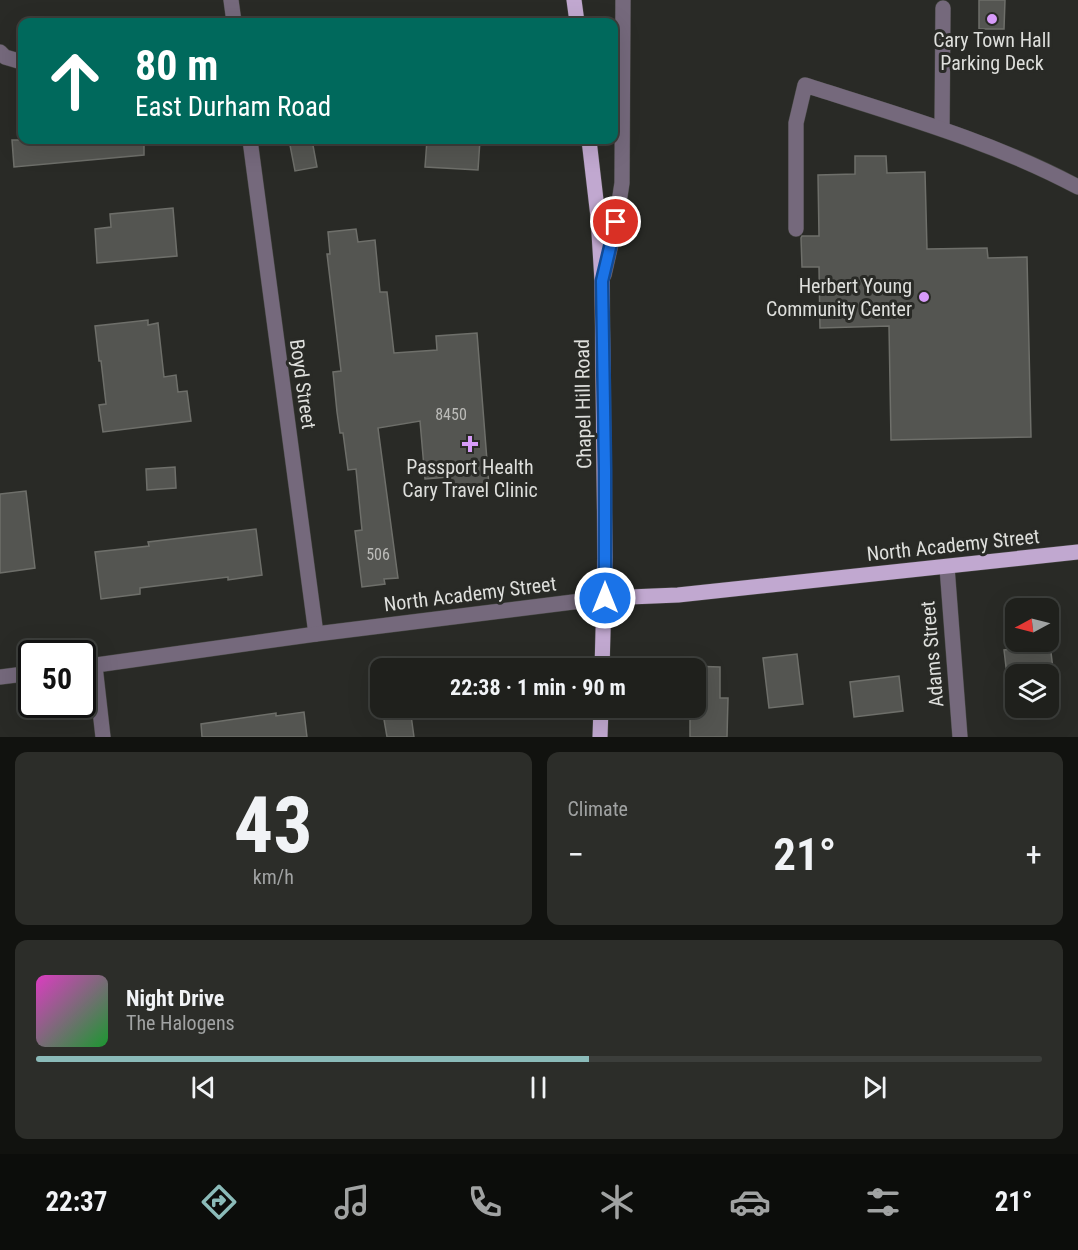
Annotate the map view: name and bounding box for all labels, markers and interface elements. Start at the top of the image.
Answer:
marker: Cary Town Hall Parking Deck [985,12,999,26]
place label: Cary Town Hall Parking Deck [933,28,1051,75]
text: 80 m [135,41,218,90]
icon: ahead [36,42,114,120]
text: East Durham Road [135,91,331,123]
pin [590,196,641,247]
icon: arrive [599,205,632,238]
place label: Herbert Young Community Center [766,274,912,321]
marker: Herbert Young Community Center [917,290,931,304]
street label: Boyd Street [285,338,321,431]
street label: Chapel Hill Road [570,339,596,469]
house number: 8450 [435,405,467,424]
marker: Passport Health Cary Travel Clinic [461,435,479,453]
place label: Passport Health Cary Travel Clinic [402,455,538,502]
street label: North Academy Street [865,524,1041,566]
house number: 506 [366,545,390,564]
position arrow [573,566,637,630]
street label: North Academy Street [382,571,558,616]
north arrow [1005,598,1059,652]
map controls [1005,598,1059,718]
street label: Adams Street [915,600,949,708]
speed limit sign: 50 [18,640,96,718]
button: layers [1005,664,1059,718]
text: 22:38 · 1 min · 90 m [450,675,626,700]
text: 43 [234,780,313,871]
text: Climate [568,797,628,821]
text: 21° [773,828,836,881]
text: − [568,835,584,874]
text: + [1026,835,1042,874]
text: km/h [253,865,294,889]
text: Night Drive [126,986,224,1011]
text: The Halogens [126,1011,235,1035]
icon: previous [187,1071,220,1104]
icon: pause [522,1071,555,1104]
icon: next [858,1071,891,1104]
icon: directions [198,1181,240,1223]
icon: music [331,1181,373,1223]
icon: phone [464,1181,506,1223]
icon: climate [596,1181,638,1223]
icon: car [729,1181,771,1223]
icon: filters [862,1181,904,1223]
text: 22:37 [45,1186,107,1218]
text: 21° [995,1186,1033,1218]

